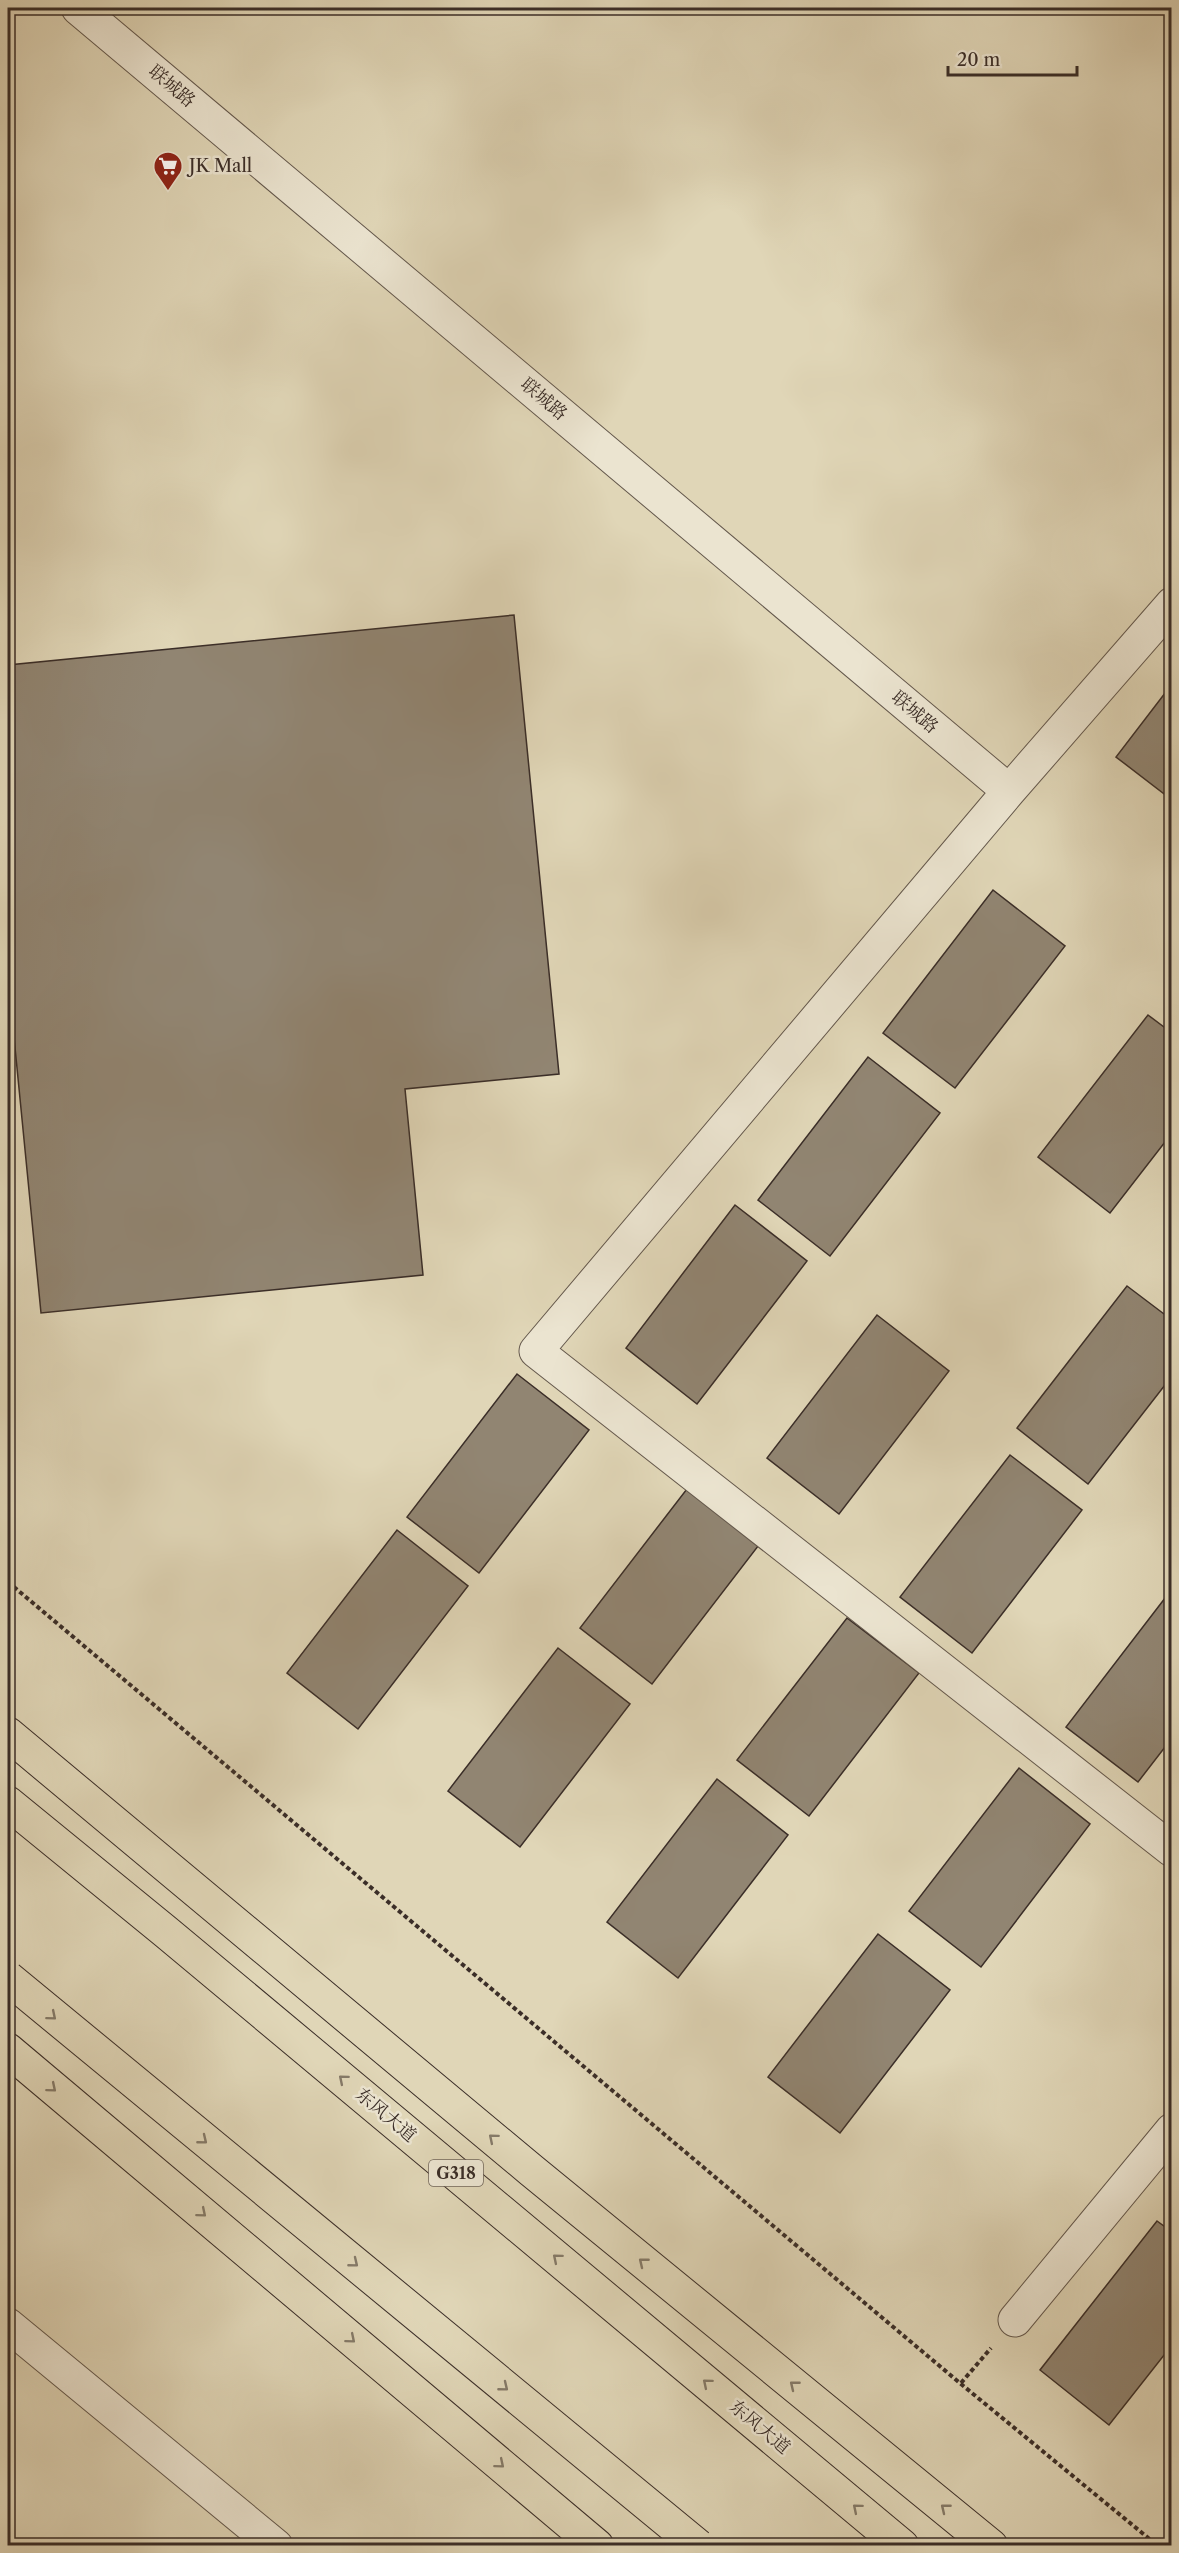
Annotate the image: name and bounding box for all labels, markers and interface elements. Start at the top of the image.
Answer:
scale bar [948,39,1077,77]
text: 20 m [957,49,1001,71]
street label: 联城路 [144,60,200,112]
supermarket icon: JK Mall [152,150,184,192]
place label: JK Mall [186,155,252,177]
street label: 联城路 [516,373,572,425]
street label: 联城路 [887,686,943,738]
one-way arrow [45,2008,56,2019]
one-way arrow [339,2076,350,2087]
one-way arrow [45,2081,56,2092]
street label: 东风大道 [351,2083,421,2147]
one-way arrow [196,2132,207,2143]
one-way arrow [489,2134,500,2145]
road number: G318 [429,2160,483,2186]
one-way arrow [195,2206,206,2217]
one-way arrow [553,2254,564,2265]
one-way arrow [347,2256,358,2267]
one-way arrow [639,2258,650,2269]
one-way arrow [344,2332,355,2343]
one-way arrow [703,2379,714,2390]
one-way arrow [498,2380,509,2391]
one-way arrow [790,2381,801,2392]
street label: 东风大道 [725,2395,795,2459]
one-way arrow [493,2457,504,2468]
one-way arrow [853,2504,864,2515]
one-way arrow [941,2505,952,2516]

